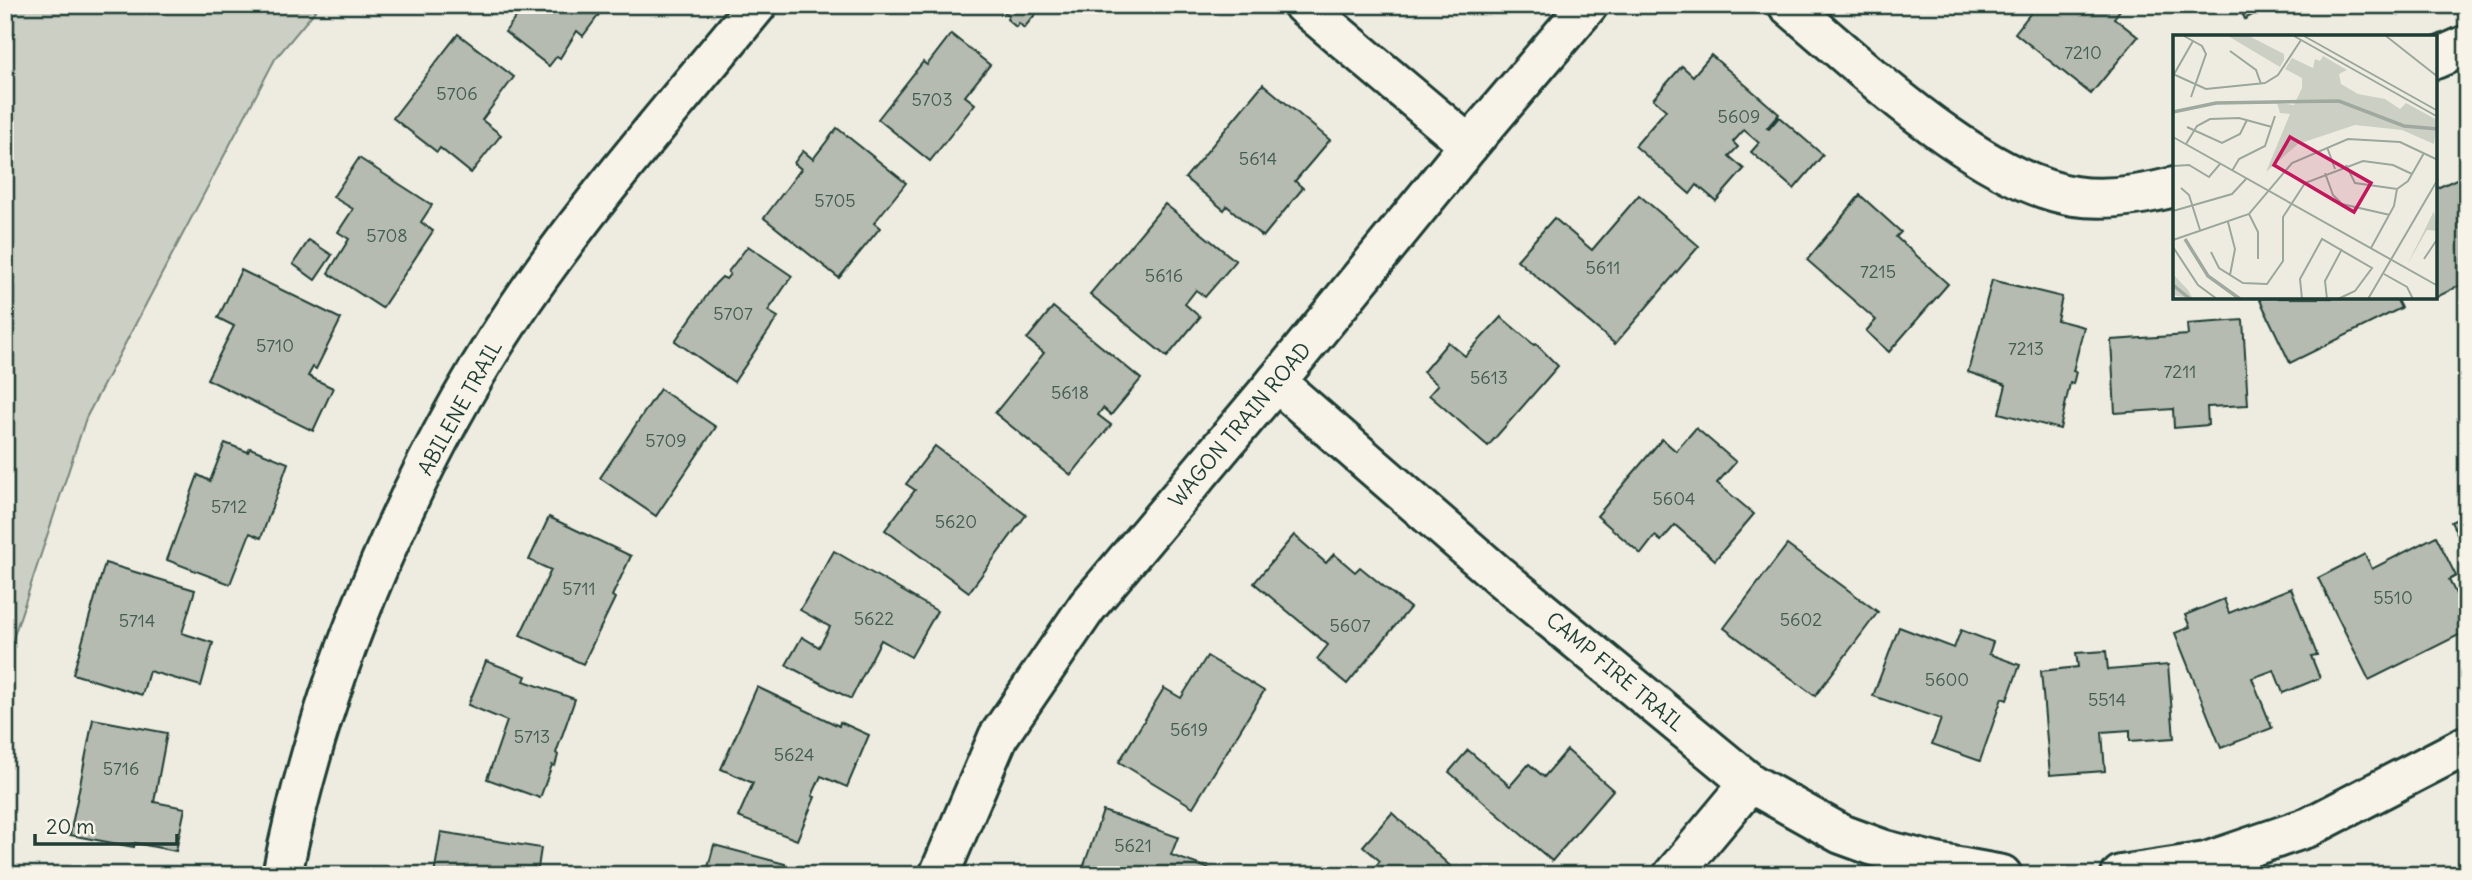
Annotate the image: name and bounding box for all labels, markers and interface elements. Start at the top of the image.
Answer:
inset map [2173,35,2437,299]
house number: 7210 [2064,41,2102,64]
house number: 5706 [436,82,478,105]
house number: 5703 [911,88,953,111]
house number: 5609 [1718,105,1760,128]
house number: 5614 [1239,147,1277,170]
house number: 5705 [814,189,856,212]
house number: 5708 [366,224,408,247]
house number: 5611 [1585,256,1621,279]
house number: 7215 [1860,260,1896,283]
house number: 5616 [1145,264,1183,287]
house number: 5707 [713,302,753,325]
house number: 5710 [256,334,294,357]
street label: ABILENE TRAIL [411,336,508,480]
street label: WAGON TRAIN ROAD [1163,337,1317,513]
house number: 7213 [2008,337,2044,360]
house number: 7211 [2164,360,2196,383]
house number: 5613 [1470,366,1508,389]
house number: 5618 [1051,381,1089,404]
house number: 5709 [645,429,687,452]
house number: 5604 [1653,487,1695,510]
house number: 5712 [211,495,247,518]
house number: 5620 [935,510,977,533]
house number: 5711 [562,577,596,600]
house number: 5510 [2373,586,2413,609]
street label: CAMP FIRE TRAIL [1541,606,1690,737]
house number: 5622 [854,607,894,630]
house number: 5602 [1780,608,1822,631]
house number: 5714 [119,609,155,632]
house number: 5607 [1329,614,1371,637]
house number: 5600 [1925,668,1969,691]
house number: 5514 [2088,688,2126,711]
house number: 5619 [1170,718,1208,741]
house number: 5713 [514,725,550,748]
house number: 5624 [774,743,814,766]
house number: 5716 [103,757,139,780]
scale bar [35,803,177,847]
text: 20 m [46,813,95,840]
house number: 5621 [1114,834,1152,857]

